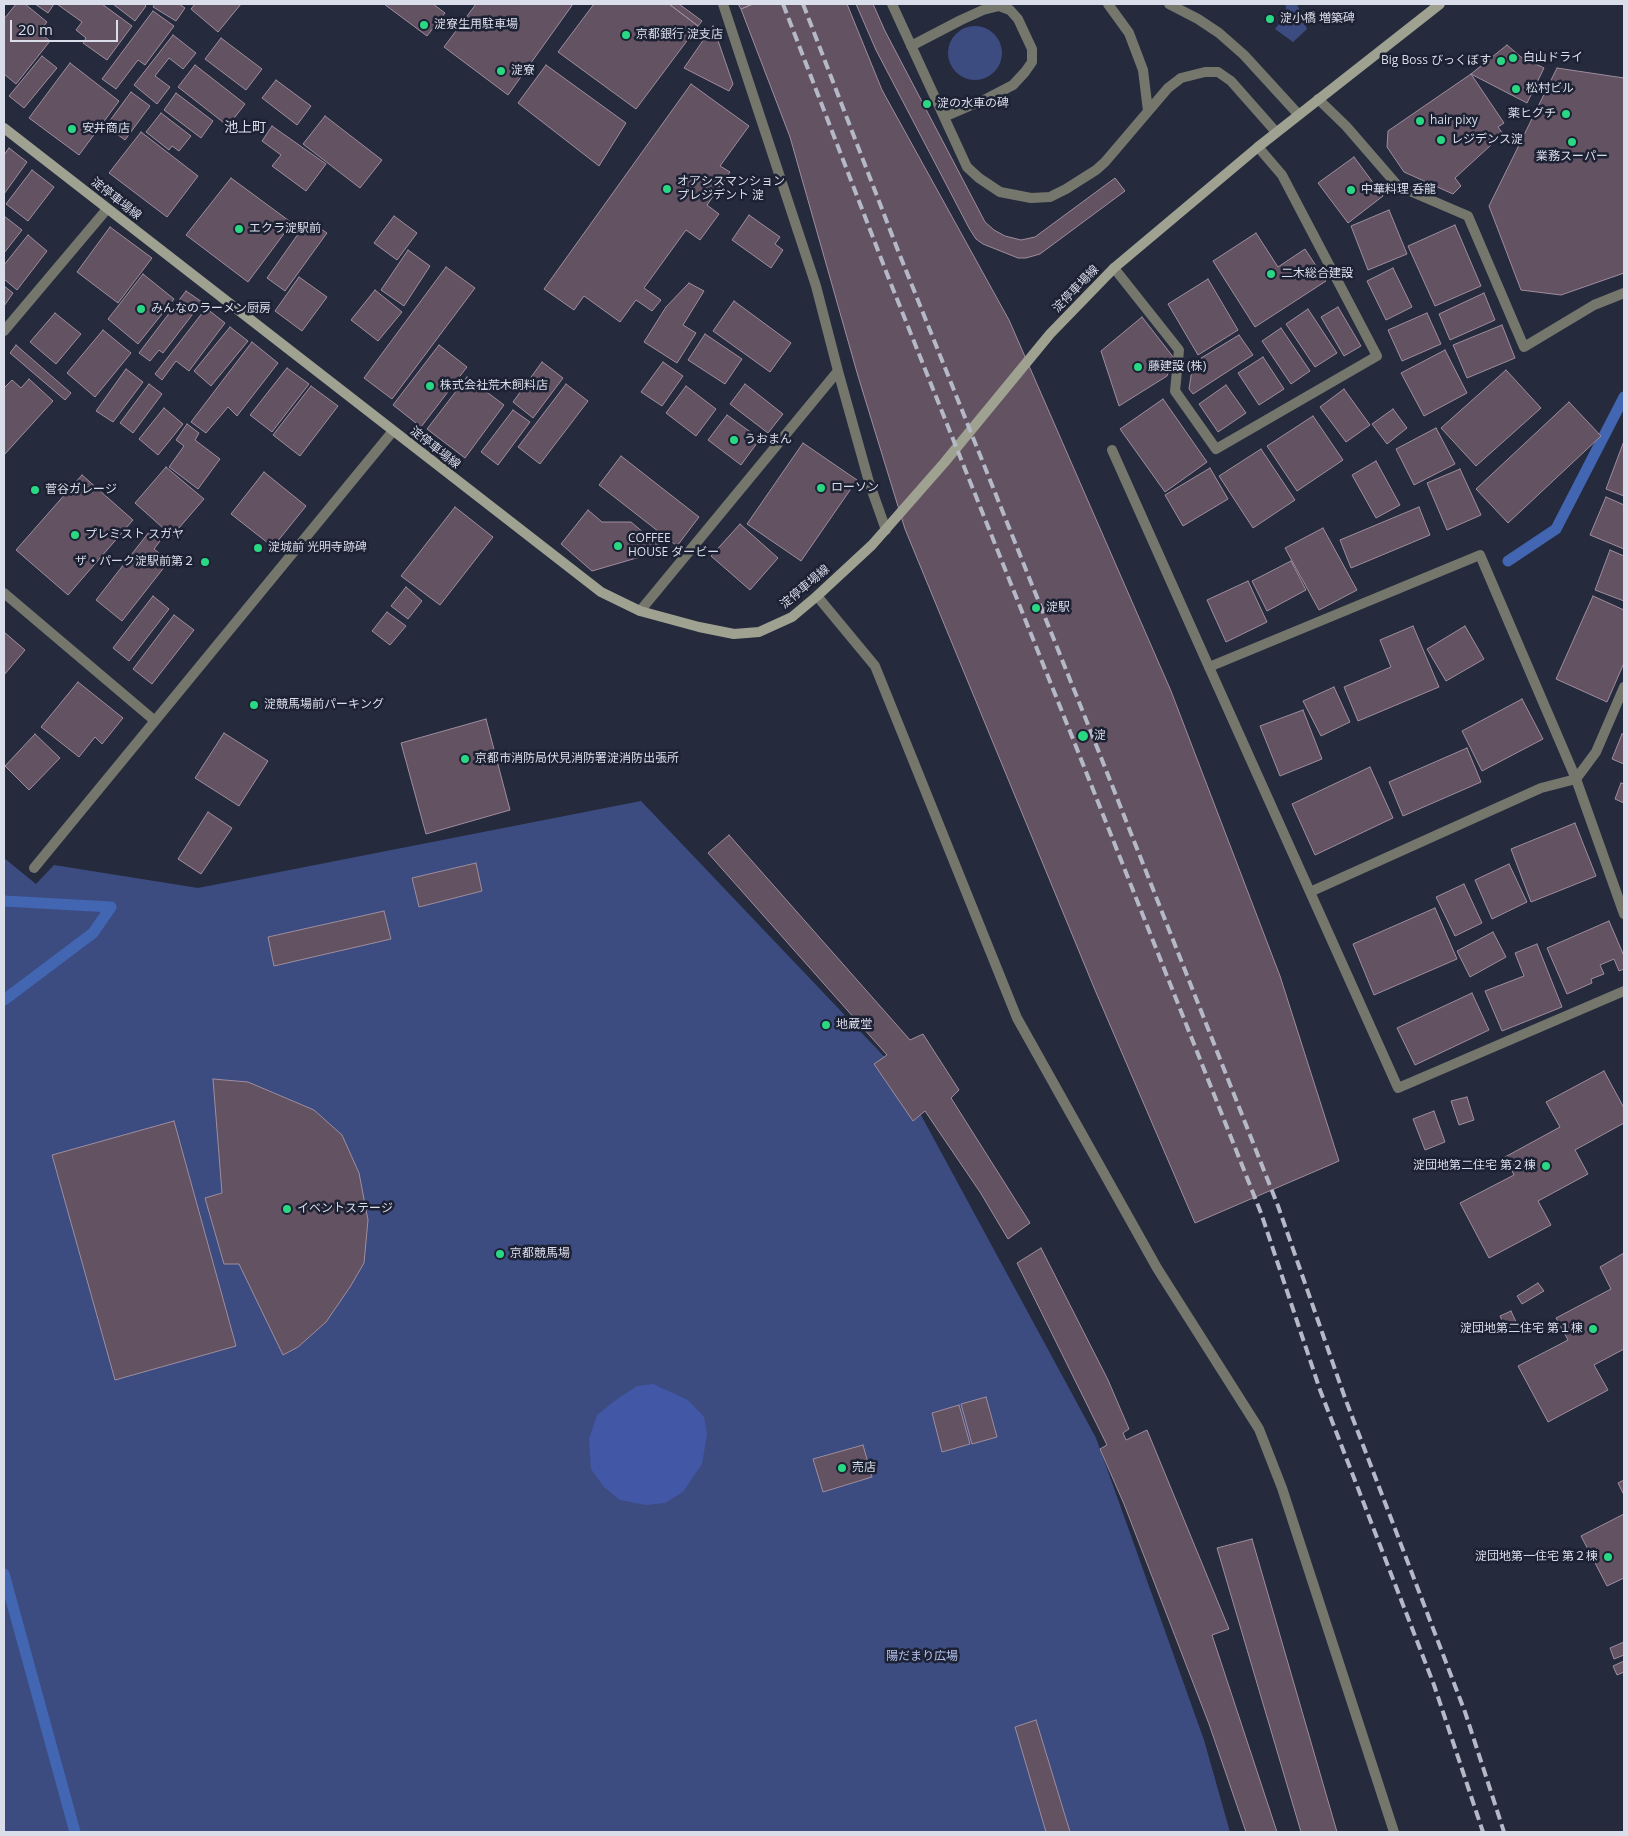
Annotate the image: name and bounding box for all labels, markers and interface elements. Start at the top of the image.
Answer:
scale bar [12,10,120,42]
place label: 淀小橋 増築碑 [1280,12,1355,26]
marker: 淀小橋 増築碑 [1264,13,1276,25]
place label: 淀寮生用駐車場 [434,18,518,32]
text: 20 m [18,19,53,39]
marker: 淀寮生用駐車場 [418,19,430,31]
place label: 京都銀行 淀支店 [636,28,723,42]
marker: 京都銀行 淀支店 [620,29,632,41]
place label: 白山ドライ [1523,51,1583,65]
marker: 白山ドライ [1507,52,1519,64]
place label: Big Boss びっくぼす [1381,54,1491,68]
marker: Big Boss びっくぼす [1495,55,1507,67]
place label: 淀寮 [511,64,535,78]
marker: 淀寮 [495,65,507,77]
place label: 松村ビル [1526,82,1574,96]
marker: 松村ビル [1510,83,1522,95]
place label: 淀の水車の碑 [937,97,1009,111]
marker: 淀の水車の碑 [921,98,933,110]
place label: 薬ヒグチ [1508,107,1556,121]
marker: 薬ヒグチ [1560,108,1572,120]
place label: hair pixy [1430,114,1478,128]
marker: hair pixy [1414,115,1426,127]
district label: 池上町 [224,120,266,136]
place label: 安井商店 [82,122,130,136]
marker: 安井商店 [66,123,78,135]
place label: レジデンス淀 [1451,133,1523,147]
marker: レジデンス淀 [1435,134,1447,146]
marker: 業務スーパー [1566,136,1578,148]
place label: 業務スーパー [1536,150,1608,164]
street label: 淀停車場線 [88,175,144,223]
place label: オアシスマンション プレジデント 淀 [677,175,785,203]
marker: オアシスマンション プレジデント 淀 [661,183,673,195]
place label: 中華料理 呑龍 [1361,183,1436,197]
marker: 中華料理 呑龍 [1345,184,1357,196]
place label: エクラ淀駅前 [249,222,321,236]
marker: エクラ淀駅前 [233,223,245,235]
street label: 淀停車場線 [1050,262,1102,316]
place label: 二木総合建設 [1281,267,1353,281]
marker: 二木総合建設 [1265,268,1277,280]
place label: みんなのラーメン厨房 [151,302,271,316]
marker: みんなのラーメン厨房 [135,303,147,315]
place label: 藤建設 (株) [1148,360,1206,374]
marker: 藤建設 (株) [1132,361,1144,373]
place label: 株式会社荒木飼料店 [440,379,548,393]
marker: 株式会社荒木飼料店 [424,380,436,392]
street label: 淀停車場線 [407,424,463,472]
place label: うおまん [744,433,792,447]
marker: うおまん [728,434,740,446]
place label: ローソン [831,481,879,495]
marker: ローソン [815,482,827,494]
place label: 菅谷ガレージ [45,483,117,497]
marker: 菅谷ガレージ [29,484,41,496]
place label: プレミスト スガヤ [85,528,184,542]
marker: プレミスト スガヤ [69,529,81,541]
place label: COFFEE HOUSE ダービー [628,532,719,560]
marker: COFFEE HOUSE ダービー [612,540,624,552]
place label: 淀城前 光明寺跡碑 [268,541,367,555]
marker: 淀城前 光明寺跡碑 [252,542,264,554]
place label: ザ・パーク淀駅前第２ [75,555,195,569]
marker: ザ・パーク淀駅前第２ [199,556,211,568]
street label: 淀停車場線 [777,562,833,612]
place label: 淀駅 [1046,601,1070,615]
marker: 淀駅 [1030,602,1042,614]
place label: 淀競馬場前パーキング [264,698,384,712]
marker: 淀競馬場前パーキング [248,699,260,711]
marker: 淀 [1076,729,1090,743]
place label: 淀 [1094,729,1106,743]
place label: 京都市消防局伏見消防署淀消防出張所 [475,752,679,766]
marker: 京都市消防局伏見消防署淀消防出張所 [459,753,471,765]
place label: 地蔵堂 [836,1018,872,1032]
marker: 地蔵堂 [820,1019,832,1031]
place label: 淀団地第二住宅 第２棟 [1413,1159,1536,1173]
marker: 淀団地第二住宅 第２棟 [1540,1160,1552,1172]
place label: イベントステージ [297,1202,393,1216]
marker: イベントステージ [281,1203,293,1215]
place label: 京都競馬場 [510,1247,570,1261]
marker: 京都競馬場 [494,1248,506,1260]
place label: 淀団地第二住宅 第１棟 [1460,1322,1583,1336]
marker: 淀団地第二住宅 第１棟 [1587,1323,1599,1335]
place label: 売店 [852,1461,876,1475]
marker: 売店 [836,1462,848,1474]
place label: 淀団地第一住宅 第２棟 [1475,1550,1598,1564]
marker: 淀団地第一住宅 第２棟 [1602,1551,1614,1563]
park label: 陽だまり広場 [886,1650,958,1664]

